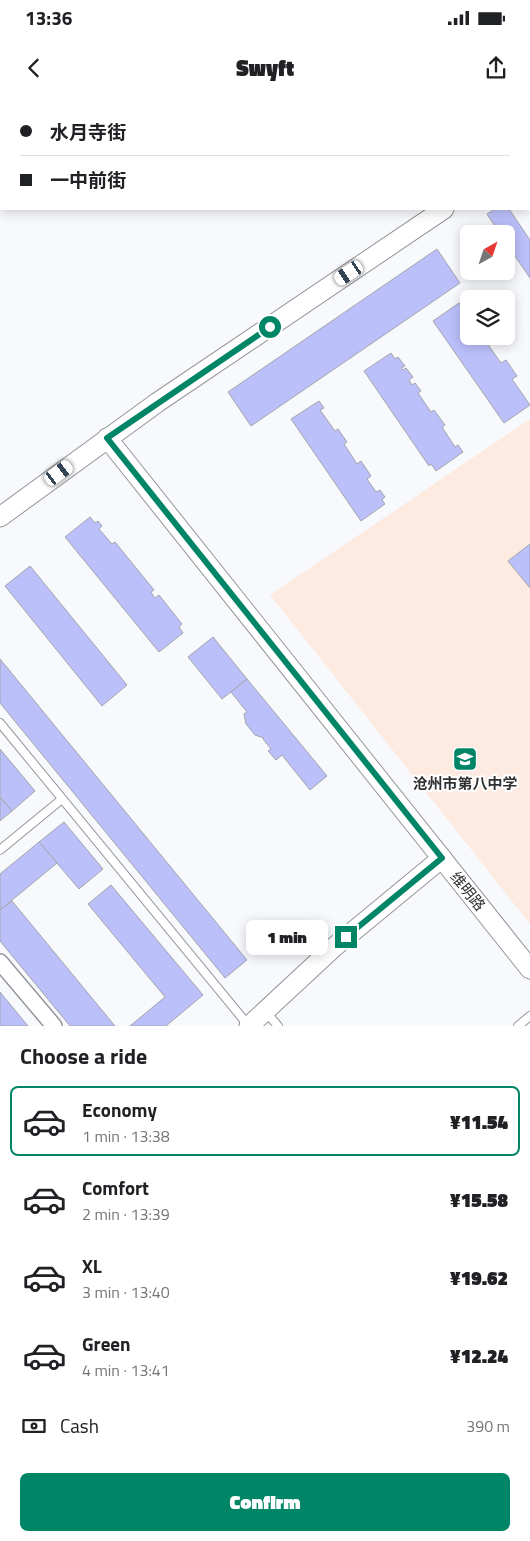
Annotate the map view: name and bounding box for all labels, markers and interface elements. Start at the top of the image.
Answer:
text: 13:36 [25,3,72,32]
text: Swyft [236,51,294,85]
icon: back [20,54,48,82]
icon: share [482,54,510,82]
text: 水月寺街 [50,117,126,146]
text: 一中前街 [50,165,126,194]
north arrow [460,225,515,280]
map controls [460,225,515,345]
car [332,258,365,288]
button: layers [460,290,515,345]
route start [259,316,281,338]
car [42,458,75,488]
school or university icon: 沧州市第八中学 [452,746,478,772]
place label: 沧州市第八中学 [412,772,518,795]
street label: 维明路 [445,866,491,916]
callout: 1 min [246,920,328,954]
text: 1 min [267,925,307,949]
route end [335,926,357,948]
text: Choose a ride [20,1039,147,1073]
text: Economy [82,1095,157,1124]
icon: car [22,1099,67,1144]
text: ¥11.54 [450,1107,508,1136]
text: 1 min · 13:38 [82,1124,170,1148]
text: Comfort [82,1173,149,1202]
icon: car [22,1177,67,1222]
text: ¥15.58 [450,1185,508,1214]
text: 2 min · 13:39 [82,1202,170,1226]
text: XL [82,1251,102,1280]
icon: car [22,1255,67,1300]
text: ¥19.62 [450,1263,508,1292]
text: 3 min · 13:40 [82,1280,170,1304]
text: Green [82,1329,131,1358]
icon: car [22,1333,67,1378]
text: ¥12.24 [450,1341,508,1370]
text: 4 min · 13:41 [82,1358,170,1382]
text: Cash [60,1411,99,1440]
icon: cash [20,1412,48,1440]
text: 390 m [466,1414,510,1438]
button: Confirm [20,1473,510,1531]

